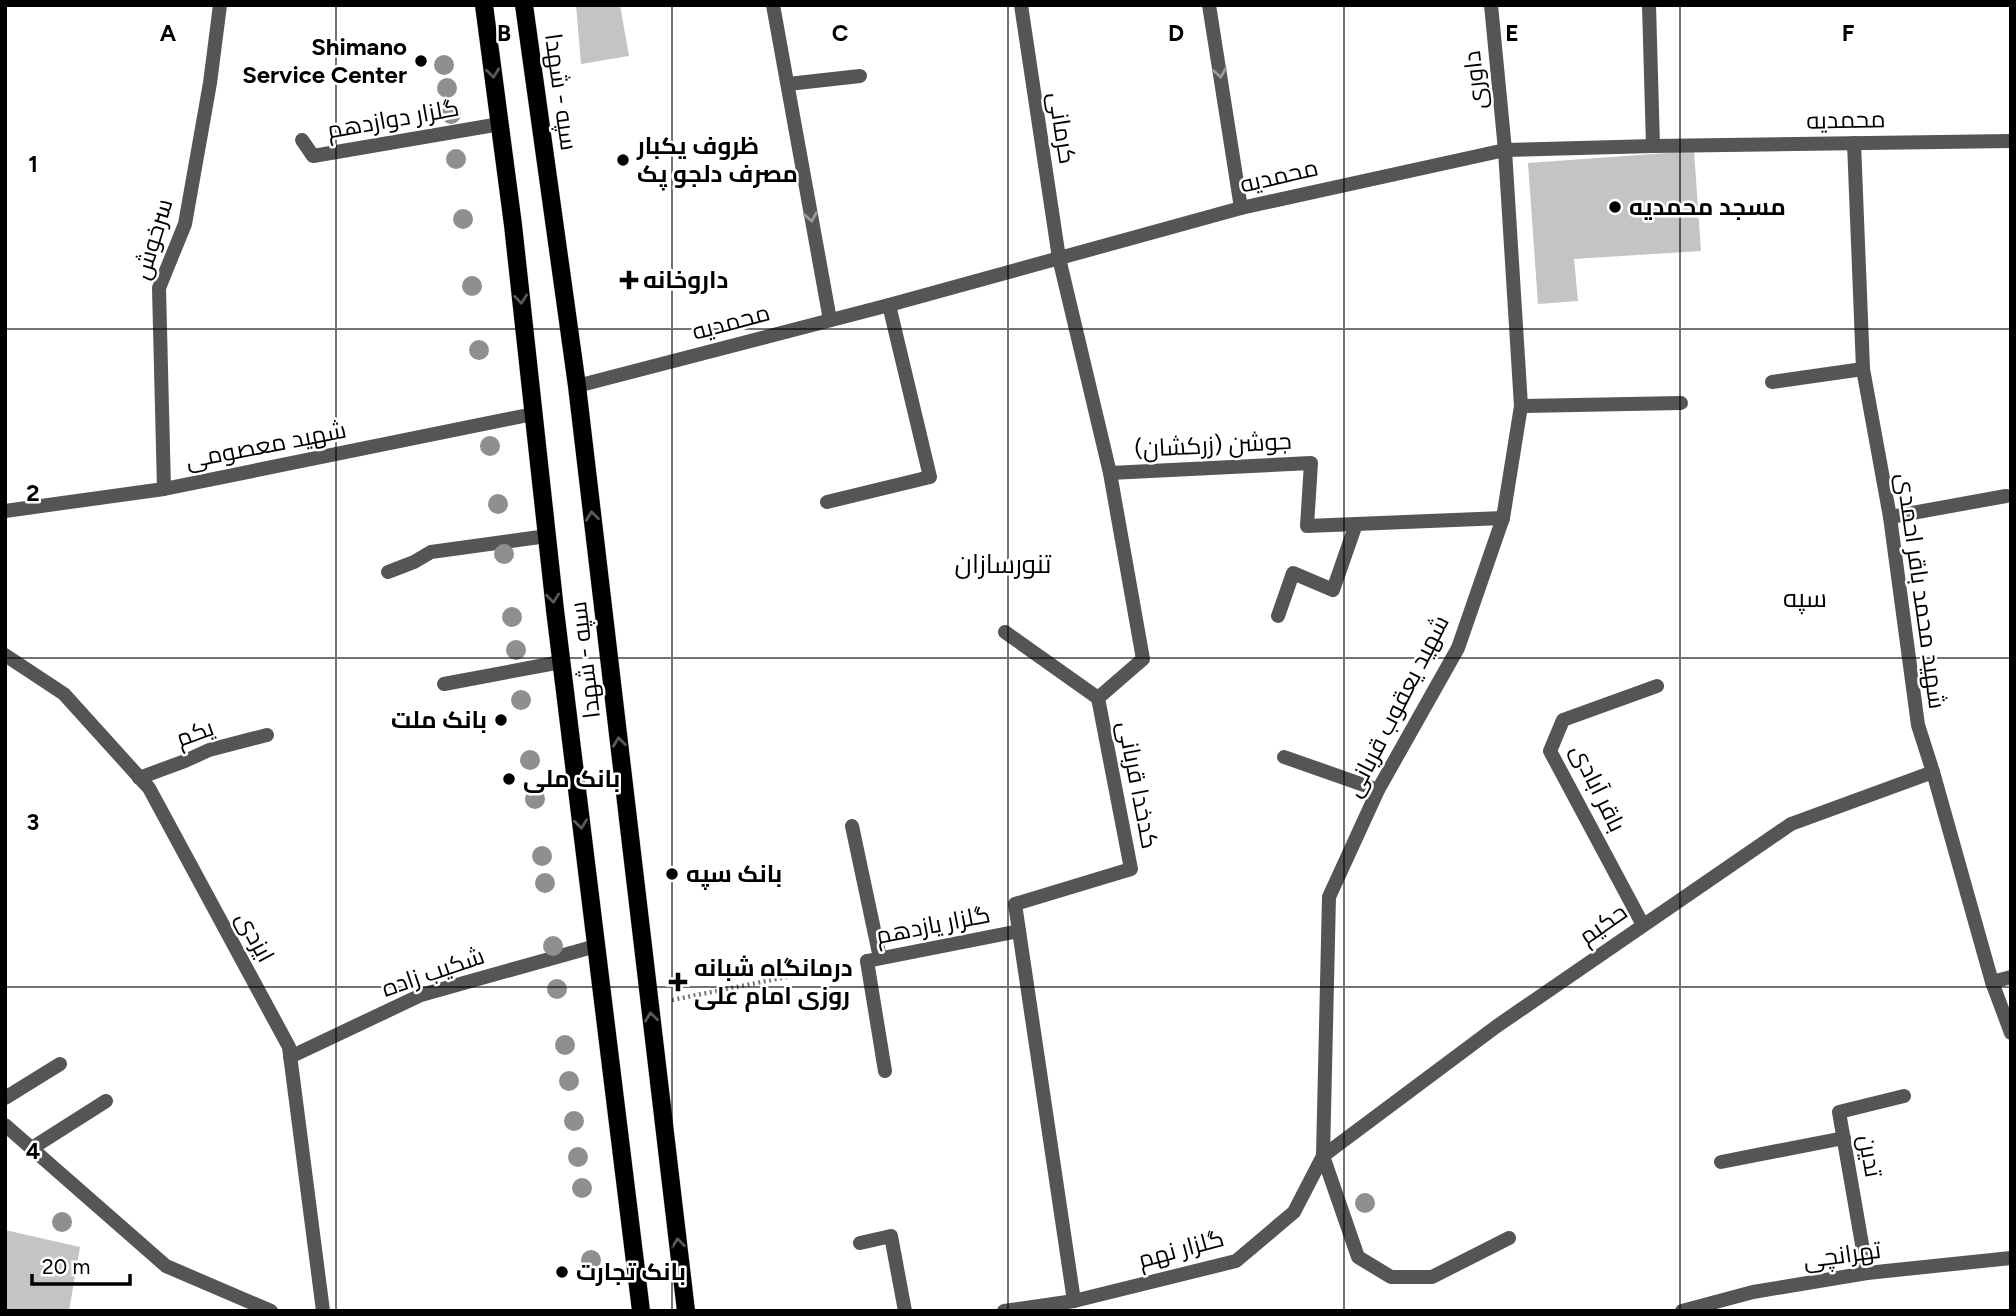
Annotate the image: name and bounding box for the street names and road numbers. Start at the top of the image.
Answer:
street label: سپه - شهدا [538,32,584,152]
street label: داوری [1457,49,1492,111]
street label: کرمانی [1043,90,1082,166]
street label: گلزار دوازدهم [325,93,461,146]
street label: محمدیه [1806,104,1886,135]
street label: محمدیه [1237,152,1321,199]
street label: سرخوش [127,195,179,283]
street label: محمدیه [689,297,773,346]
street label: شهید معصومی [183,415,349,474]
street label: جوشن (زرکشان) [1134,426,1292,463]
street label: شهید محمد باقر احمدی [1891,471,1952,711]
street label: سپه - شهدا [563,600,607,720]
street label: شهید یعقوب قربانی [1338,610,1455,802]
street label: یکم [172,712,219,755]
street label: کدخدا قربانی [1112,719,1165,851]
street label: باقر آبادی [1565,739,1632,836]
street label: حکیم [1573,897,1633,952]
street label: گلزار یازدهم [873,899,993,952]
street label: ایزدی [230,906,281,967]
street label: شکیب زاده [378,940,488,1003]
street label: تدین [1853,1132,1889,1180]
street label: گلزار نهم [1135,1223,1227,1276]
street label: تهرانچی [1801,1235,1883,1276]

